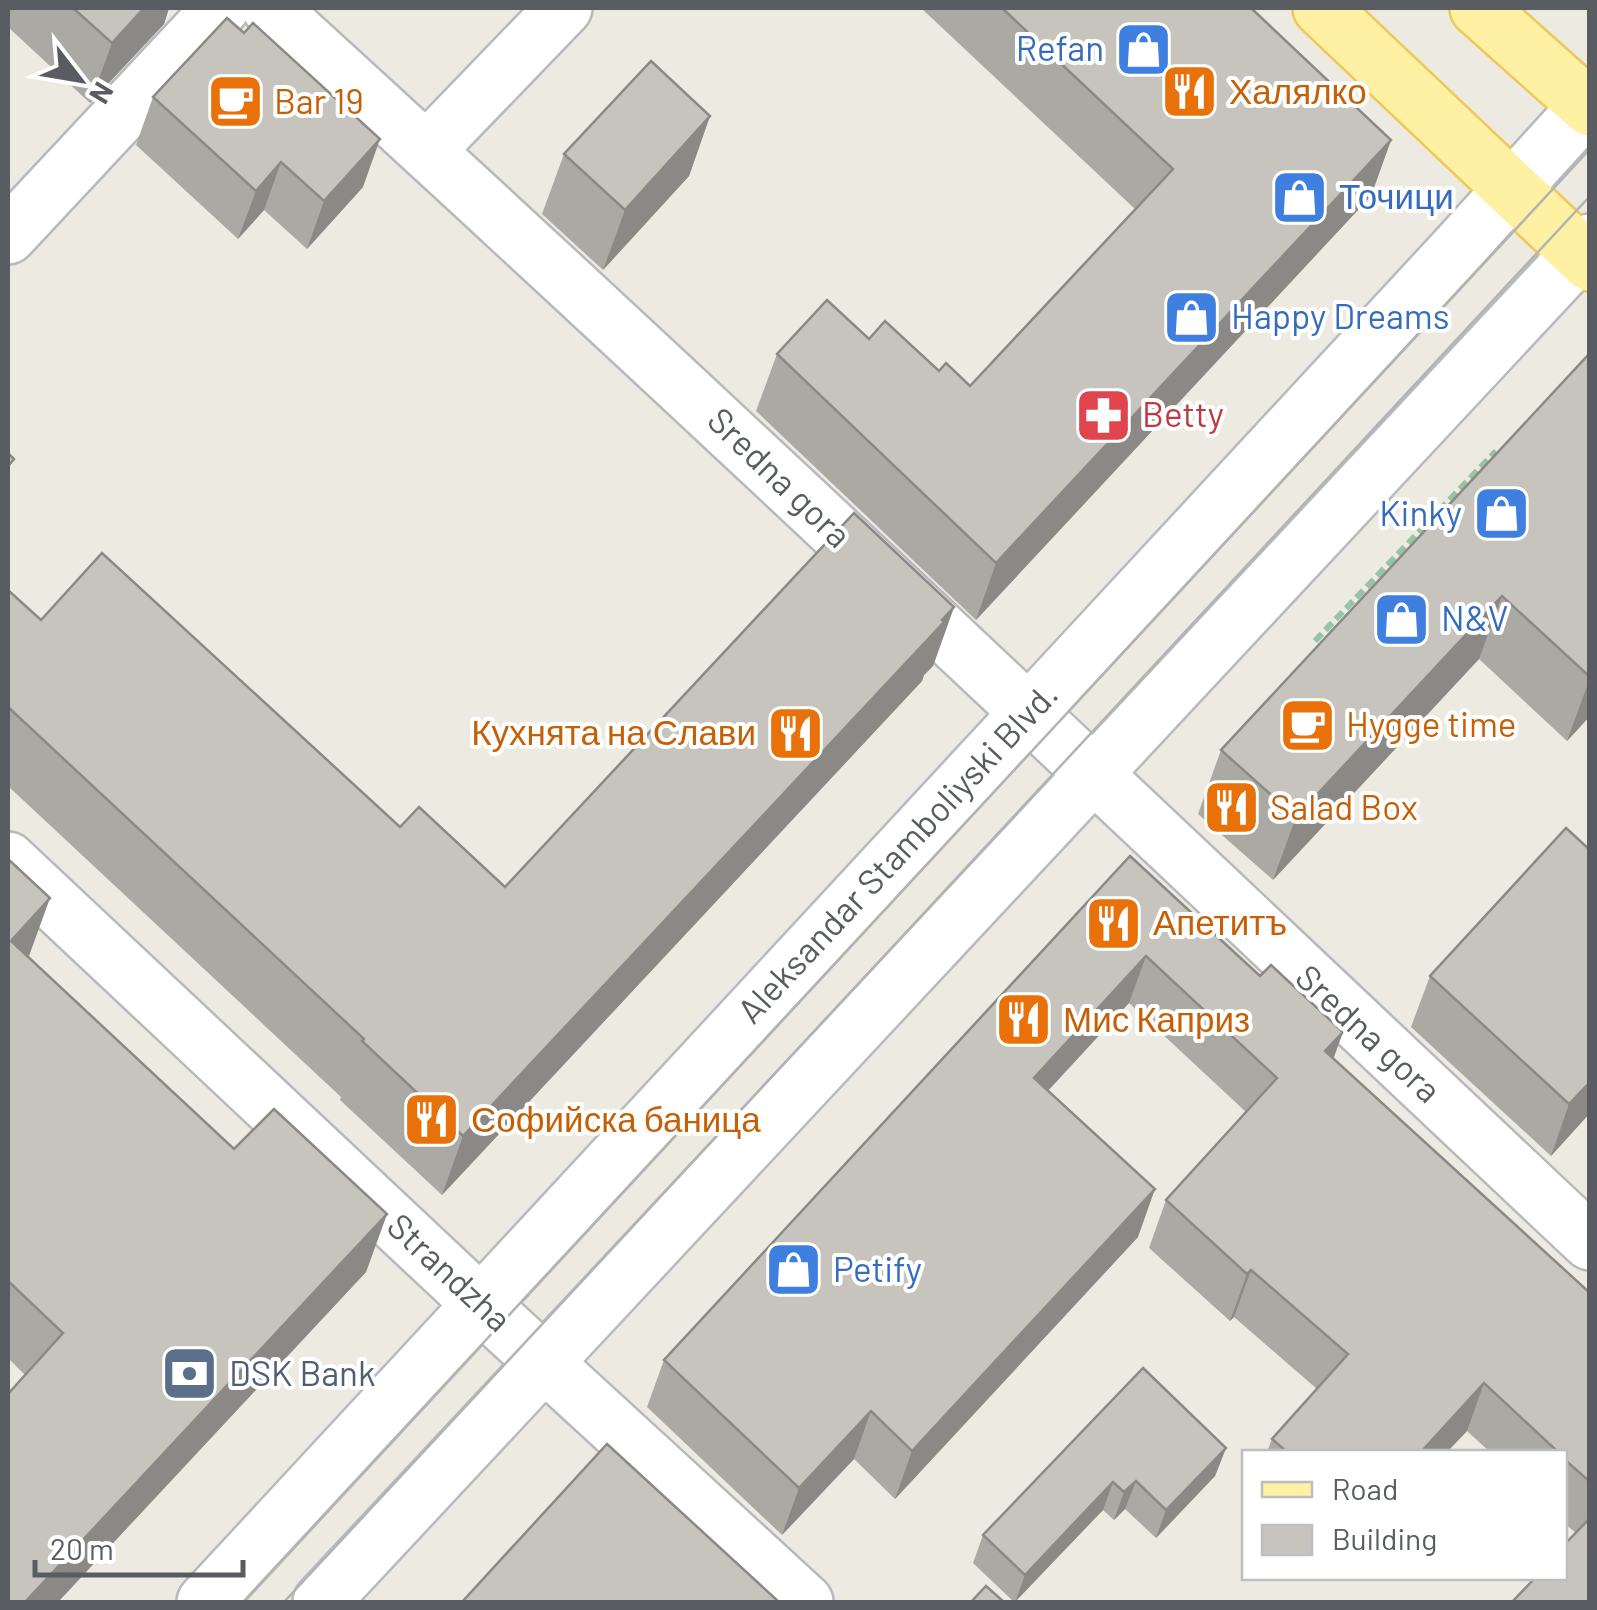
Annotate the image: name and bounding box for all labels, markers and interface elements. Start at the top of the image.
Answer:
shop icon: Refan [1113,19,1173,79]
place label: Refan [1016,26,1104,68]
north arrow [30,30,130,130]
restaurant icon: Халялко [1160,62,1220,122]
place label: Халялко [1229,69,1367,111]
cafe icon: Bar 19 [205,72,265,132]
text: N [83,77,122,110]
place label: Bar 19 [274,79,364,121]
shop icon: Точици [1270,167,1330,227]
place label: Точици [1339,174,1454,216]
shop icon: Happy Dreams [1162,287,1222,347]
place label: Happy Dreams [1231,294,1450,336]
pharmacy icon: Betty [1073,385,1133,445]
place label: Betty [1142,392,1224,434]
street label: Sredna gora [700,398,861,555]
shop icon: Kinky [1471,484,1531,544]
place label: Kinky [1379,491,1462,533]
shop icon: N&V [1372,589,1432,649]
place label: N&V [1441,596,1508,638]
street label: Aleksandar Stamboliyski Blvd. [728,673,1066,1031]
cafe icon: Hygge time [1277,695,1337,755]
place label: Hygge time [1346,702,1516,744]
restaurant icon: Кухнята на Слави [765,703,825,763]
place label: Кухнята на Слави [471,710,756,752]
restaurant icon: Salad Box [1201,778,1261,838]
place label: Salad Box [1270,785,1418,827]
restaurant icon: Апетитъ [1084,893,1144,953]
place label: Апетитъ [1153,900,1287,942]
street label: Sredna gora [1288,955,1451,1110]
restaurant icon: Мис Каприз [994,990,1054,1050]
place label: Мис Каприз [1063,997,1250,1039]
restaurant icon: Софийска баница [402,1090,462,1150]
place label: Софийска баница [471,1097,761,1139]
street label: Strandzha [380,1204,521,1339]
shop icon: Petify [764,1240,824,1300]
place label: Petify [833,1247,922,1289]
bank icon: DSK Bank [160,1344,220,1404]
place label: DSK Bank [229,1351,375,1393]
legend [1242,1450,1567,1580]
text: Road [1332,1470,1398,1506]
scale bar [35,1515,242,1577]
text: Building [1332,1520,1437,1556]
text: 20 m [50,1530,114,1566]

